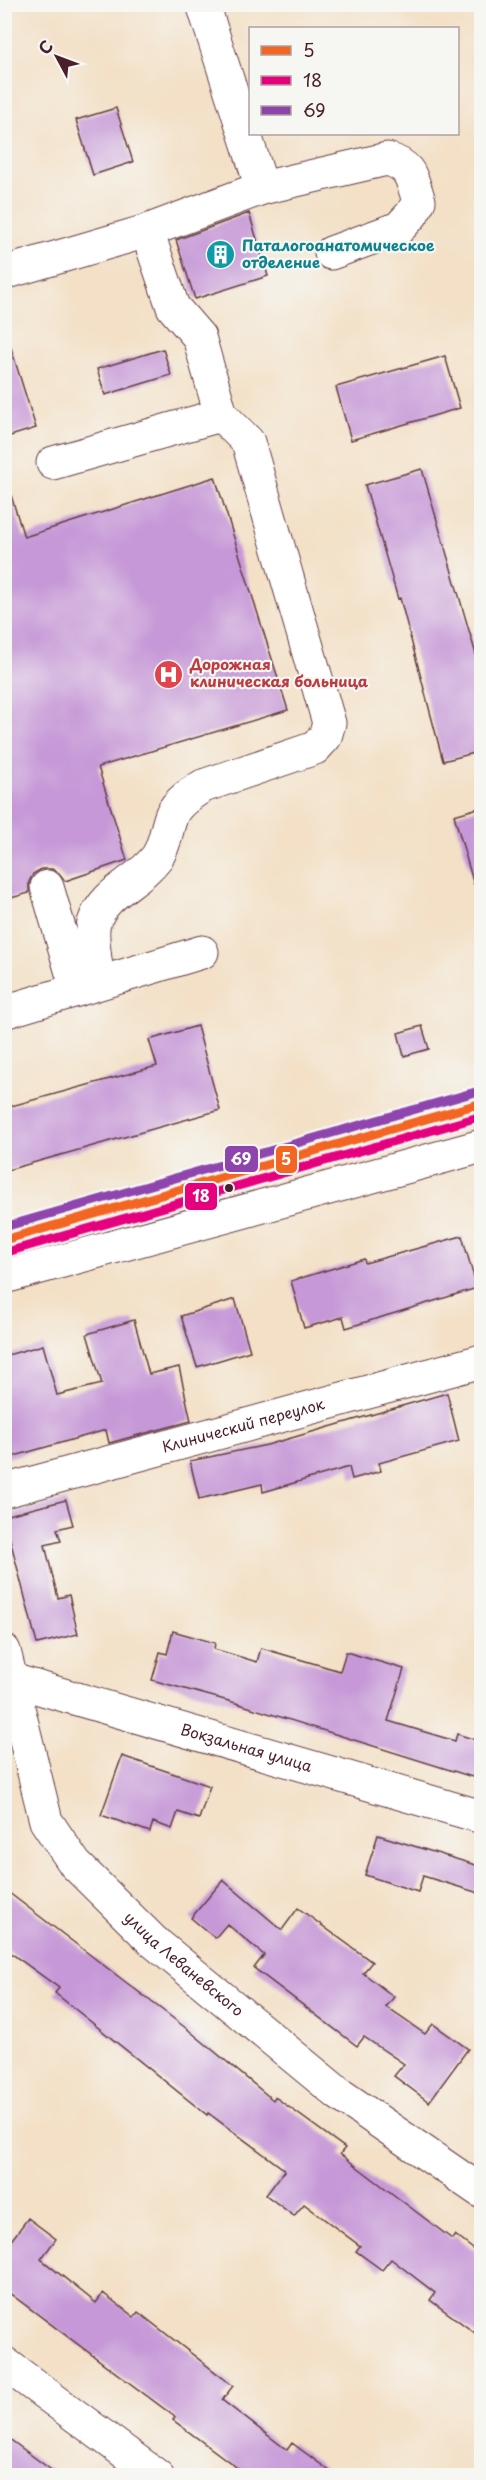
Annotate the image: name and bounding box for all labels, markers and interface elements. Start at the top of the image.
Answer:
north arrow [27,27,87,87]
legend [249,27,459,135]
text: С [32,34,58,59]
text: 5 [303,36,315,63]
text: 18 [303,66,322,93]
text: 69 [303,96,326,123]
place label: Паталогоанатомическое отделение [242,233,435,273]
building icon: Паталогоанатомическое отделение [205,239,237,271]
place label: Дорожная клиническая больница [189,652,369,692]
hospital icon: Дорожная клиническая больница [153,658,185,690]
line badge: 69 [224,1145,259,1173]
line badge: 5 [275,1145,298,1174]
text: 69 [231,1146,251,1170]
text: 5 [281,1146,291,1170]
line badge: 18 [184,1182,218,1211]
unlabelled marker [223,1182,235,1194]
text: 18 [192,1183,210,1207]
street label: Клинический переулок [159,1391,327,1458]
street label: Вокзальная улица [178,1717,316,1777]
street label: улица Леваневского [119,1906,249,2021]

